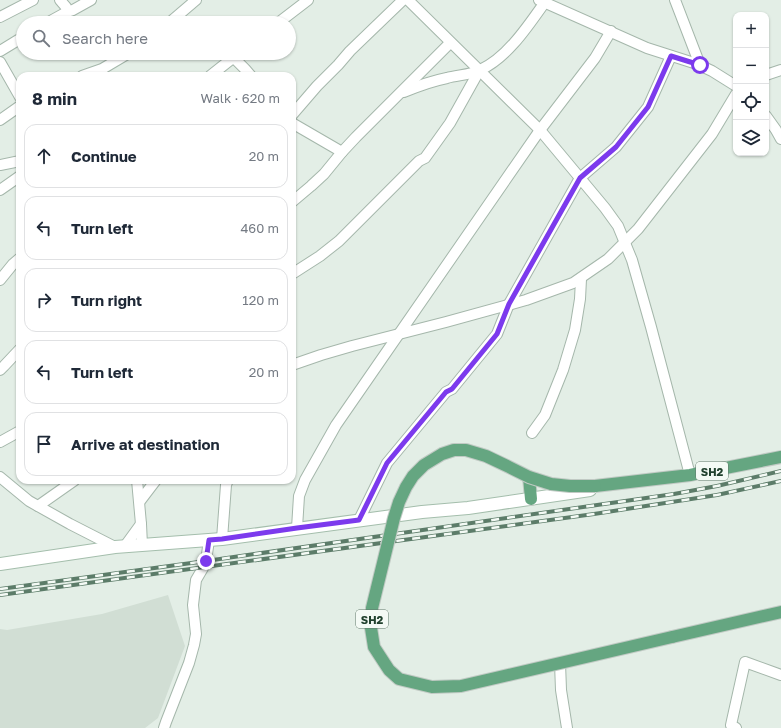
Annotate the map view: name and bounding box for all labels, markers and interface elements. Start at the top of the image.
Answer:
map controls [733,12,769,156]
button: + [733,12,769,48]
search box [16,16,296,60]
icon: search [30,27,52,49]
text: Search here [62,29,148,47]
button: − [733,48,769,84]
route start [691,56,709,74]
button: locate [733,84,769,120]
text: 8 min [32,88,77,109]
text: Walk · 620 m [201,90,280,106]
button: layers [733,120,769,156]
icon: ahead [33,145,55,167]
text: Continue [71,147,137,165]
text: 20 m [249,148,279,164]
icon: left [33,217,55,239]
text: Turn left [71,219,133,237]
text: 460 m [240,220,279,236]
icon: right [33,289,55,311]
text: Turn right [71,291,142,309]
text: 120 m [242,292,279,308]
icon: left [33,361,55,383]
text: Turn left [71,363,133,381]
text: 20 m [249,364,279,380]
icon: arrive [33,433,55,455]
text: Arrive at destination [71,435,220,453]
road number: SH2 [696,462,728,480]
route end [197,552,215,570]
road number: SH2 [356,610,388,628]

